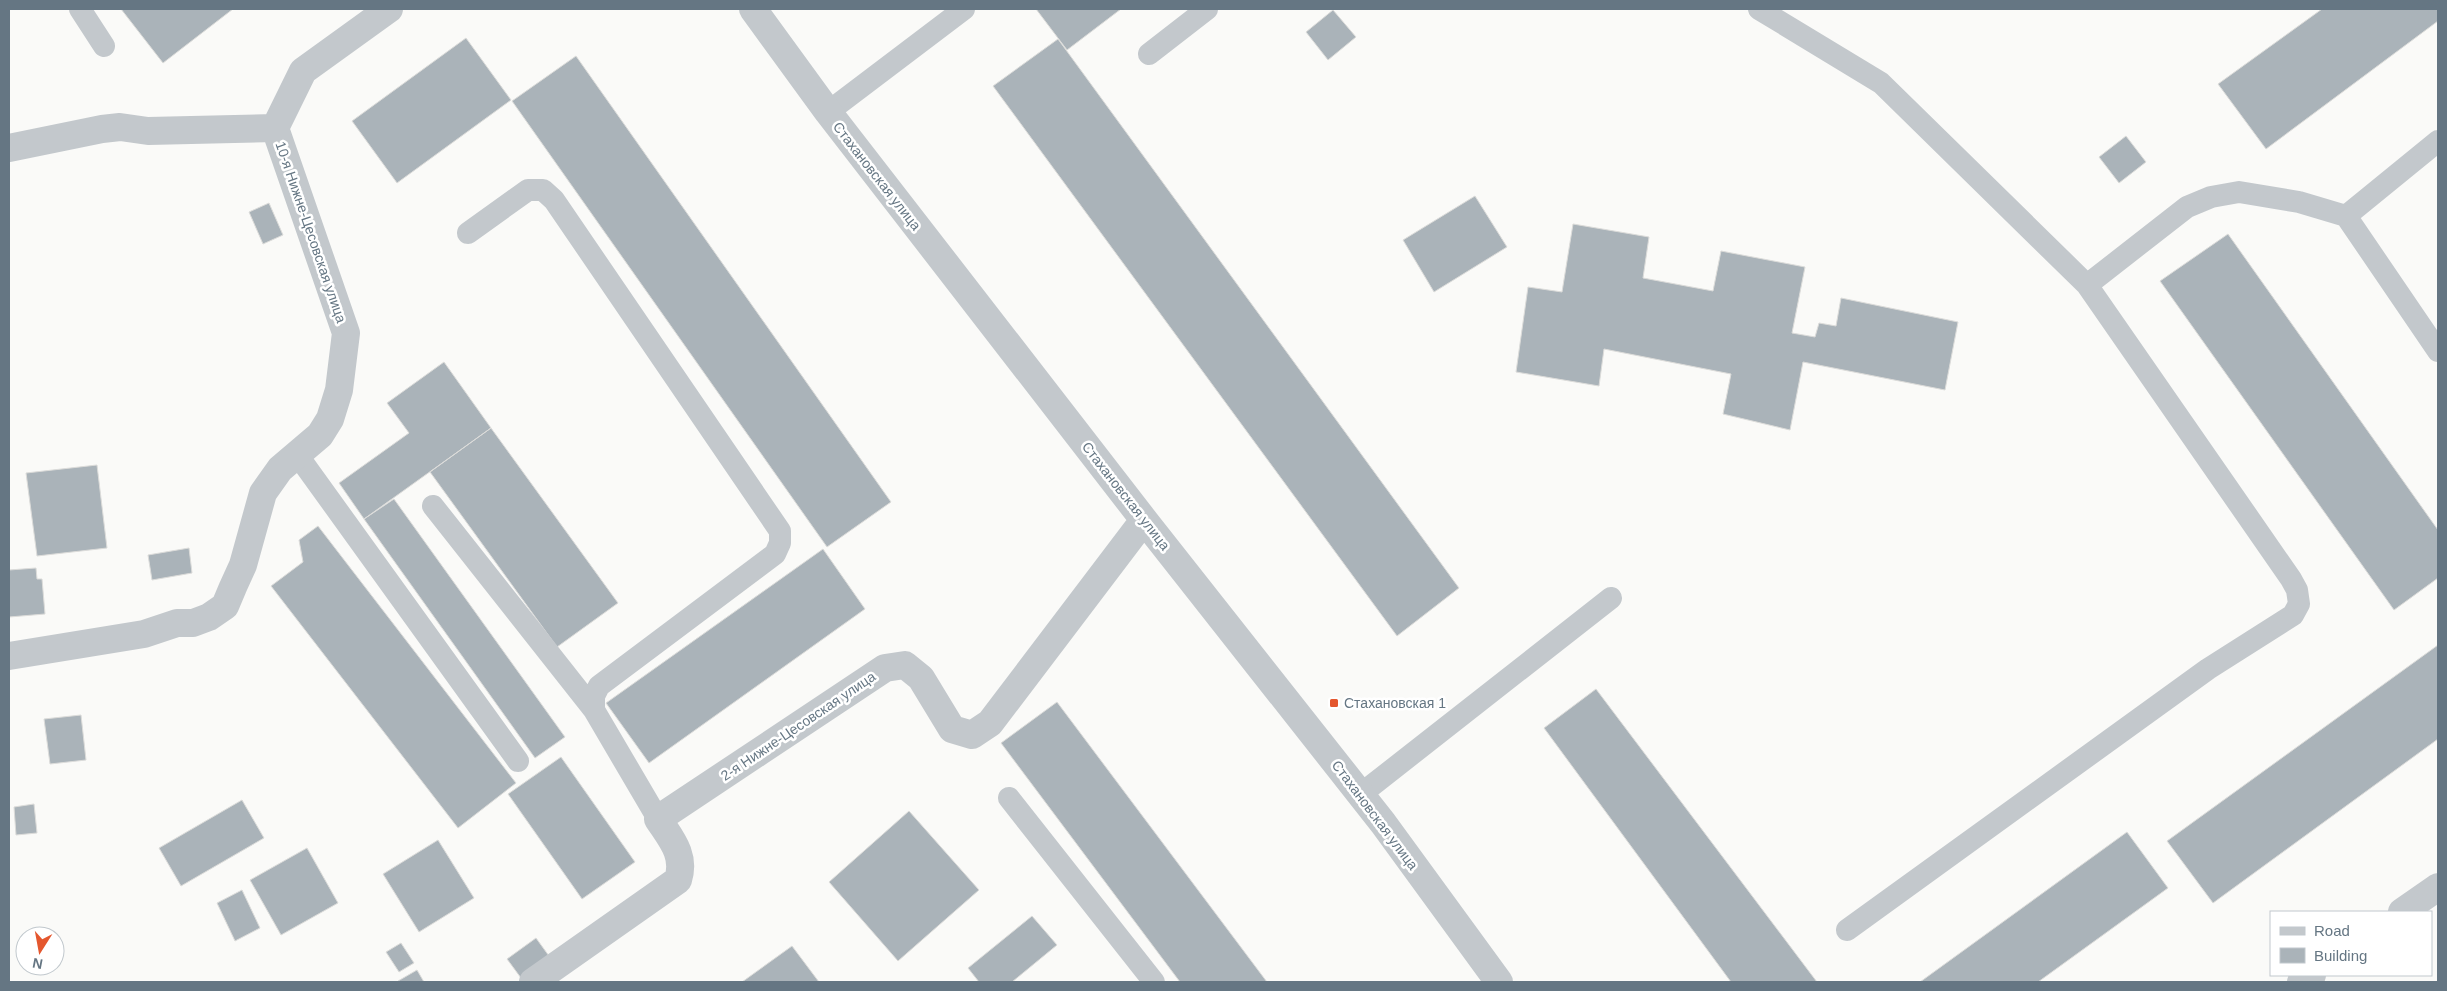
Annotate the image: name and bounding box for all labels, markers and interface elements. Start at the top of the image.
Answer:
street label: Стахановская улица [830,119,924,233]
street label: 10-я Нижне-Цесовская улица [272,139,350,325]
street label: Стахановская улица [1079,439,1173,553]
street label: 2-я Нижне-Цесовская улица [718,668,878,784]
place label: Стахановская 1 [1344,695,1446,711]
marker: Стахановская 1 [1328,697,1340,709]
street label: Стахановская улица [1329,757,1421,873]
legend [2270,911,2432,976]
text: Road [2314,922,2350,939]
north arrow [15,926,65,976]
text: Building [2314,947,2367,964]
text: N [31,955,44,973]

